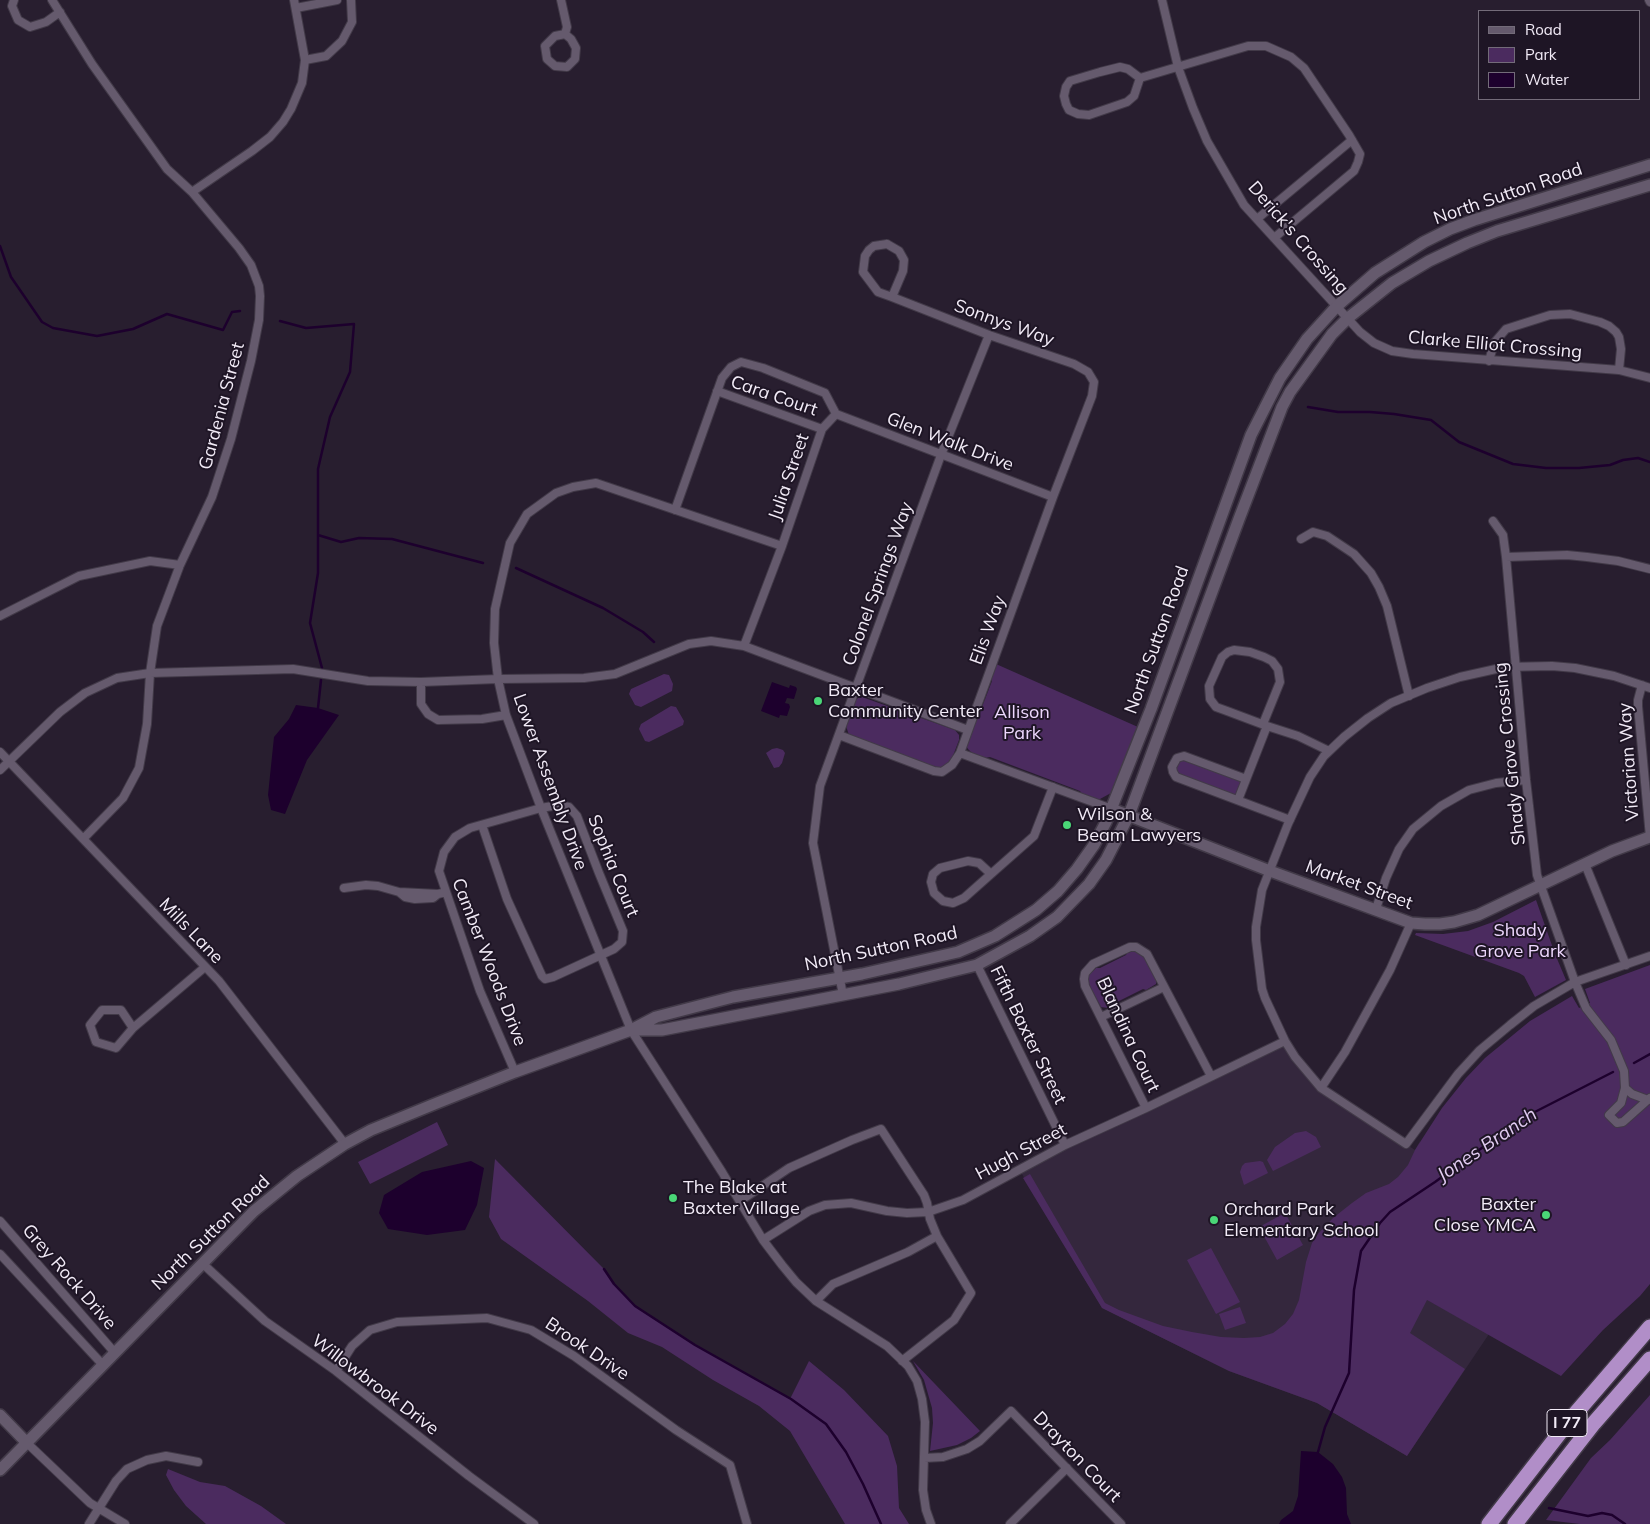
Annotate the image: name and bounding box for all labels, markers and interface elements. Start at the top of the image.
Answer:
legend [1478,10,1640,100]
text: Road [1525,20,1562,39]
text: Park [1525,45,1557,64]
text: Water [1525,70,1569,89]
street label: North Sutton Road [1431,158,1585,230]
street label: Derick's Crossing [1243,177,1353,299]
street label: Sonnys Way [951,295,1057,351]
street label: Clarke Elliot Crossing [1407,327,1583,363]
street label: Gardenia Street [195,340,249,472]
street label: Cara Court [728,371,820,421]
street label: Glen Walk Drive [884,408,1016,476]
street label: Julia Street [764,431,814,523]
street label: Colonel Springs Way [838,499,918,669]
street label: North Sutton Road [1120,563,1194,717]
street label: Elis Way [966,592,1010,668]
street label: Shady Grove Crossing [1490,661,1530,847]
place label: Baxter Community Center [828,680,982,722]
street label: Lower Assembly Drive [508,691,592,873]
marker: Baxter Community Center [812,695,824,707]
park label: Allison Park [994,702,1050,744]
street label: Victorian Way [1614,702,1644,822]
place label: Wilson & Beam Lawyers [1077,804,1201,846]
street label: Sophia Court [583,812,643,920]
marker: Wilson & Beam Lawyers [1061,819,1073,831]
street label: Market Street [1303,856,1415,914]
street label: Camber Woods Drive [447,875,531,1049]
street label: Mills Lane [154,894,228,968]
park label: Shady Grove Park [1474,920,1566,962]
street label: North Sutton Road [803,922,959,976]
street label: Fifth Baxter Street [985,962,1071,1108]
street label: Blandina Court [1092,974,1164,1096]
water label: Jones Branch [1433,1103,1541,1187]
street label: Hugh Street [972,1119,1070,1185]
street label: North Sutton Road [147,1171,275,1295]
place label: The Blake at Baxter Village [683,1177,800,1220]
marker: The Blake at Baxter Village [667,1192,679,1204]
place label: Baxter Close YMCA [1434,1194,1536,1236]
place label: Orchard Park Elementary School [1224,1199,1379,1242]
marker: Baxter Close YMCA [1540,1209,1552,1221]
marker: Orchard Park Elementary School [1208,1214,1220,1226]
street label: Grey Rock Drive [17,1220,121,1334]
street label: Brook Drive [541,1313,633,1385]
street label: Willowbrook Drive [307,1330,443,1440]
street label: Drayton Court [1028,1407,1126,1507]
road number: I 77 [1547,1410,1587,1436]

